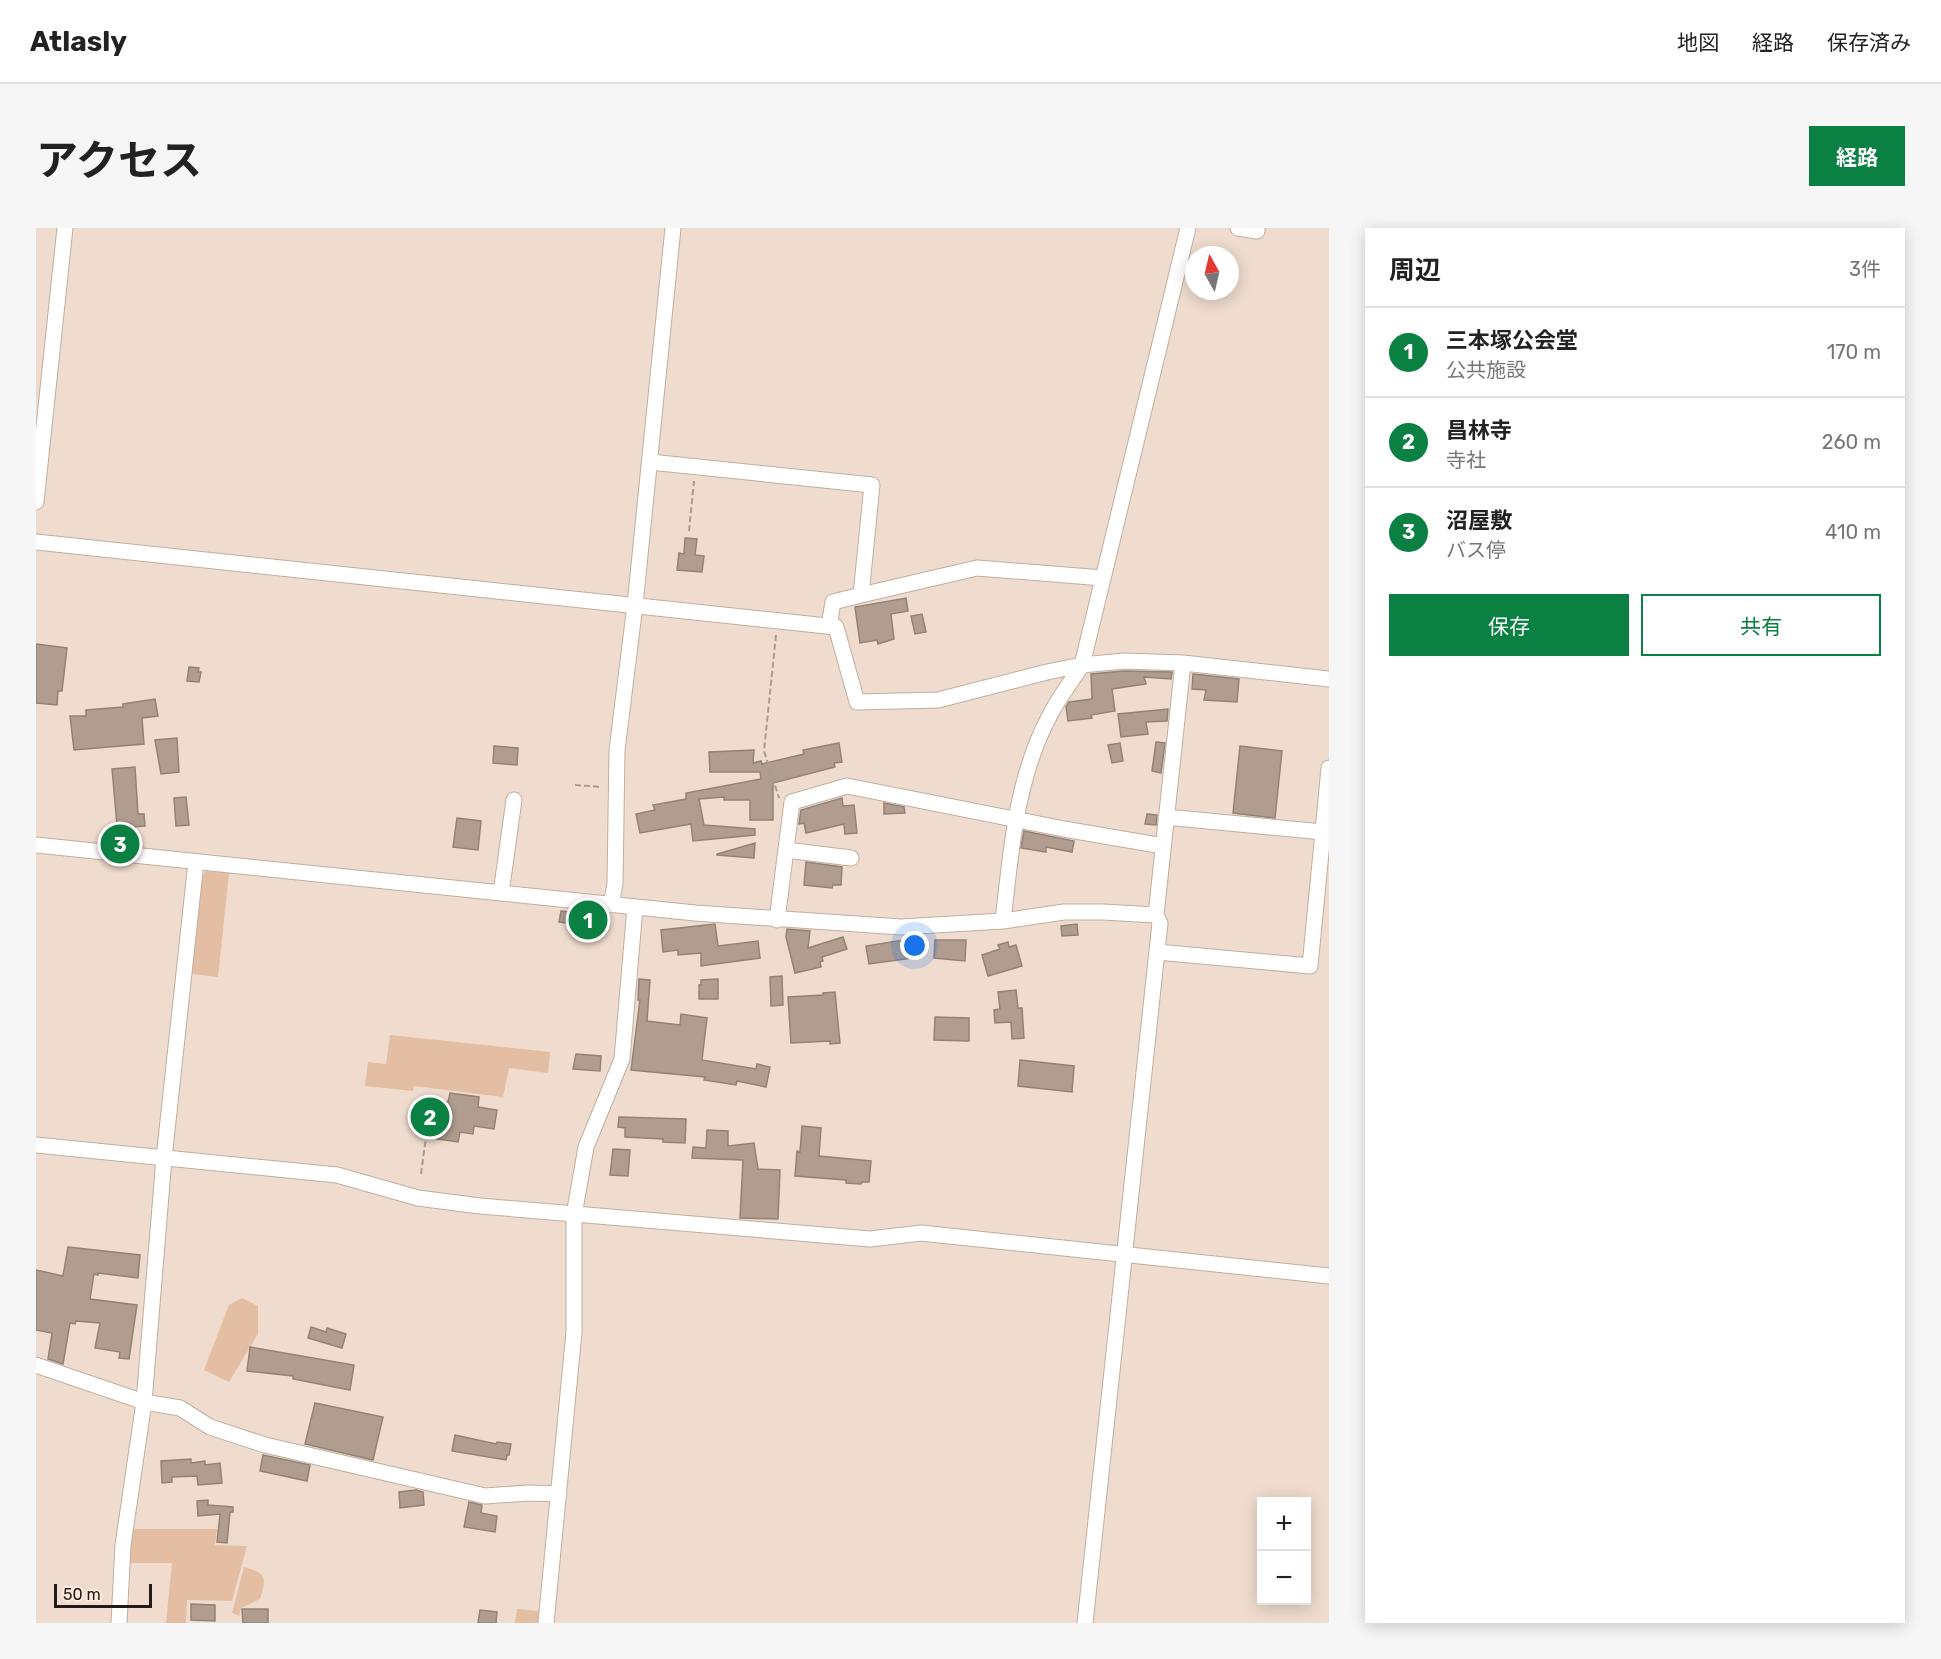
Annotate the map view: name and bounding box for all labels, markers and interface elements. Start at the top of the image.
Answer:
text: Atlasly [30,25,127,58]
text: 地図 [1677,30,1719,55]
text: 経路 [1752,30,1794,55]
text: 保存済み [1827,30,1911,55]
button: 経路 [1809,126,1905,186]
text: アクセス [36,136,202,186]
north arrow [1185,246,1239,300]
text: 周辺 [1389,255,1441,286]
text: 3件 [1849,257,1881,281]
text: 三本塚公会堂 [1446,327,1578,354]
text: 1 [1404,340,1413,364]
text: 170 m [1827,340,1881,364]
text: 公共施設 [1446,358,1526,382]
text: 昌林寺 [1446,417,1512,444]
text: 2 [1402,430,1415,454]
text: 260 m [1822,430,1881,454]
text: 寺社 [1446,448,1486,472]
text: 沼屋敷 [1446,507,1512,534]
text: 3 [1402,520,1415,544]
text: 410 m [1825,520,1881,544]
text: バス停 [1446,538,1506,562]
button: 保存 [1389,594,1629,656]
button: 共有 [1641,594,1881,656]
pin: 3 [100,822,140,866]
pin: 1 [568,898,608,942]
your location [900,931,929,960]
pin: 2 [410,1094,450,1140]
map controls [1257,1497,1311,1605]
button: + [1257,1497,1311,1551]
button: − [1257,1551,1311,1605]
scale bar [54,1581,152,1608]
text: 50 m [63,1585,101,1604]

